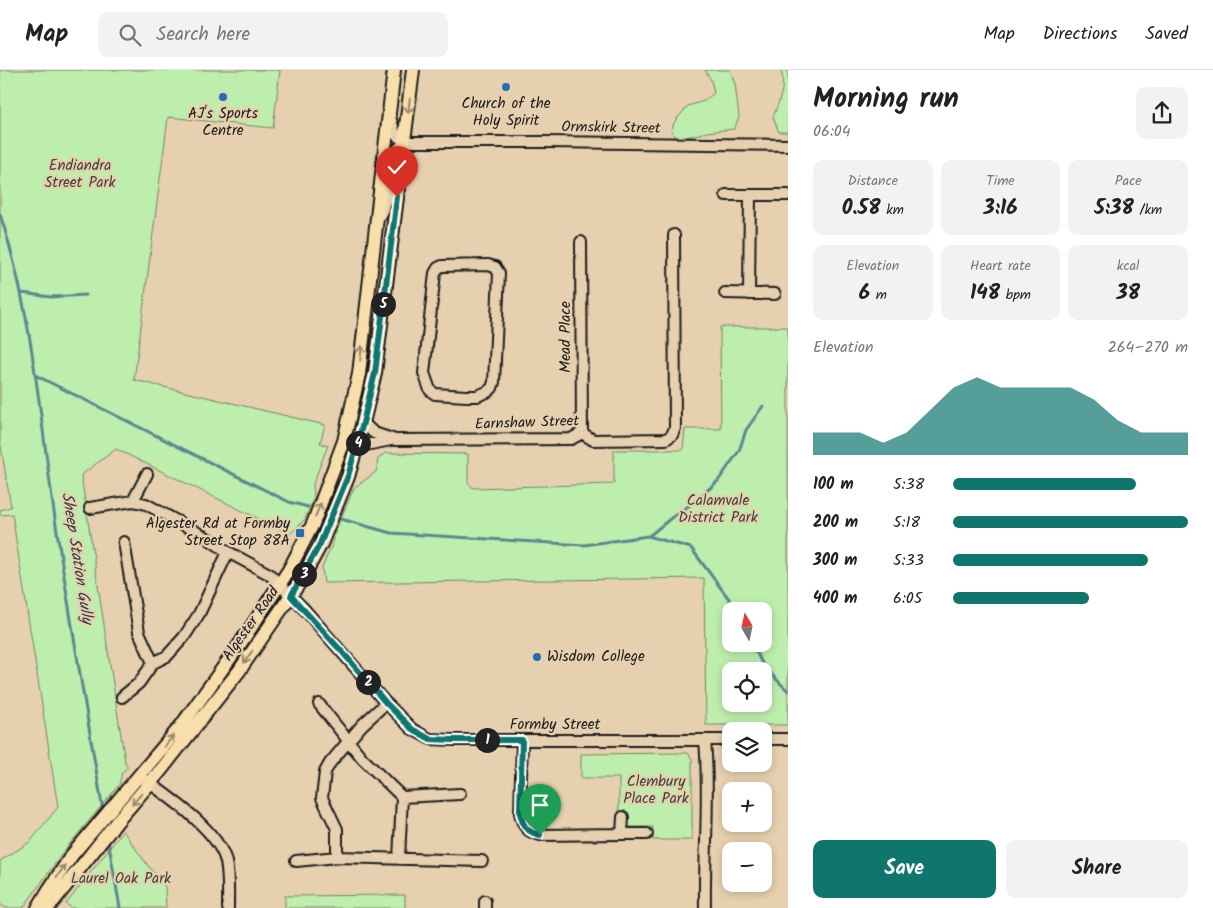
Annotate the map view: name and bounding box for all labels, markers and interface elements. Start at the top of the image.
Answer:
search box [98,12,448,57]
text: Map [25,15,68,54]
text: Search here [156,20,250,50]
text: Map [983,20,1015,49]
text: Directions [1043,20,1117,49]
text: Saved [1145,20,1188,49]
icon: search [116,21,144,49]
text: Morning run [813,77,959,122]
marker: Church of the Holy Spirit [500,81,512,93]
button: share [1136,87,1188,139]
marker: AJ's Sports Centre [217,91,229,103]
place label: Church of the Holy Spirit [462,92,551,133]
one-way arrow [404,98,413,114]
place label: AJ's Sports Centre [188,102,259,143]
street label: Ormskirk Street [561,115,661,141]
text: 06:04 [813,119,851,144]
pin [376,146,418,197]
icon: check [383,153,411,181]
park label: Endiandra Street Park [44,154,117,195]
text: Distance [848,170,898,192]
text: Time [986,170,1015,192]
text: Pace [1115,170,1142,192]
text: 0.58 [842,192,881,225]
text: 3:16 [983,192,1018,225]
text: 5:38 [1094,192,1134,225]
text: km [881,199,904,221]
text: /km [1134,199,1162,221]
text: Elevation [846,255,899,277]
text: Heart rate [970,255,1031,277]
text: kcal [1117,255,1140,277]
text: 6 [859,277,870,310]
text: 148 [970,277,1000,310]
text: 38 [1116,277,1140,310]
text: m [870,284,887,306]
text: bpm [1000,284,1031,306]
pin: 5 [370,292,396,316]
text: 5 [380,293,387,315]
street label: Mead Place [554,301,578,373]
text: Elevation [813,335,874,360]
text: 264–270 m [1107,335,1188,360]
one-way arrow [356,346,366,362]
street label: Earnshaw Street [474,409,580,437]
pin: 4 [346,430,370,456]
text: 4 [355,432,362,454]
text: 100 m [813,472,854,497]
text: 5:38 [893,472,924,497]
park label: Calamvale District Park [678,489,759,530]
water label: Sheep Station Gully [54,490,100,628]
one-way arrow [315,502,324,517]
text: 200 m [813,510,858,535]
text: 5:18 [893,510,920,535]
place label: Algester Rd at Formby Street Stop 88A [146,512,291,553]
marker: Algester Rd at Formby Street Stop 88A [294,527,306,539]
text: 300 m [813,548,857,573]
text: 5:33 [893,548,924,573]
pin: 3 [292,562,316,586]
text: 3 [301,563,308,585]
street label: Algester Road [216,581,286,666]
text: 400 m [813,586,857,611]
text: 6:05 [893,586,922,611]
north arrow [722,602,772,652]
map controls [722,602,772,892]
place label: Wisdom College [547,645,645,669]
one-way arrow [243,650,253,664]
marker: Wisdom College [531,651,543,663]
button: locate [722,662,772,712]
pin: 2 [356,670,380,694]
text: 2 [364,671,373,693]
street label: Formby Street [510,713,600,737]
button: layers [722,722,772,772]
pin: 1 [474,728,500,752]
text: 1 [485,729,490,751]
one-way arrow [163,735,174,748]
park label: Clembury Place Park [623,770,690,811]
button: + [722,782,772,832]
pin [519,784,561,835]
icon: arrive [526,791,554,819]
one-way arrow [131,792,143,805]
button: Save [813,840,996,898]
button: Share [1006,840,1188,898]
button: − [722,842,772,892]
one-way arrow [56,864,66,878]
park label: Laurel Oak Park [71,867,172,891]

